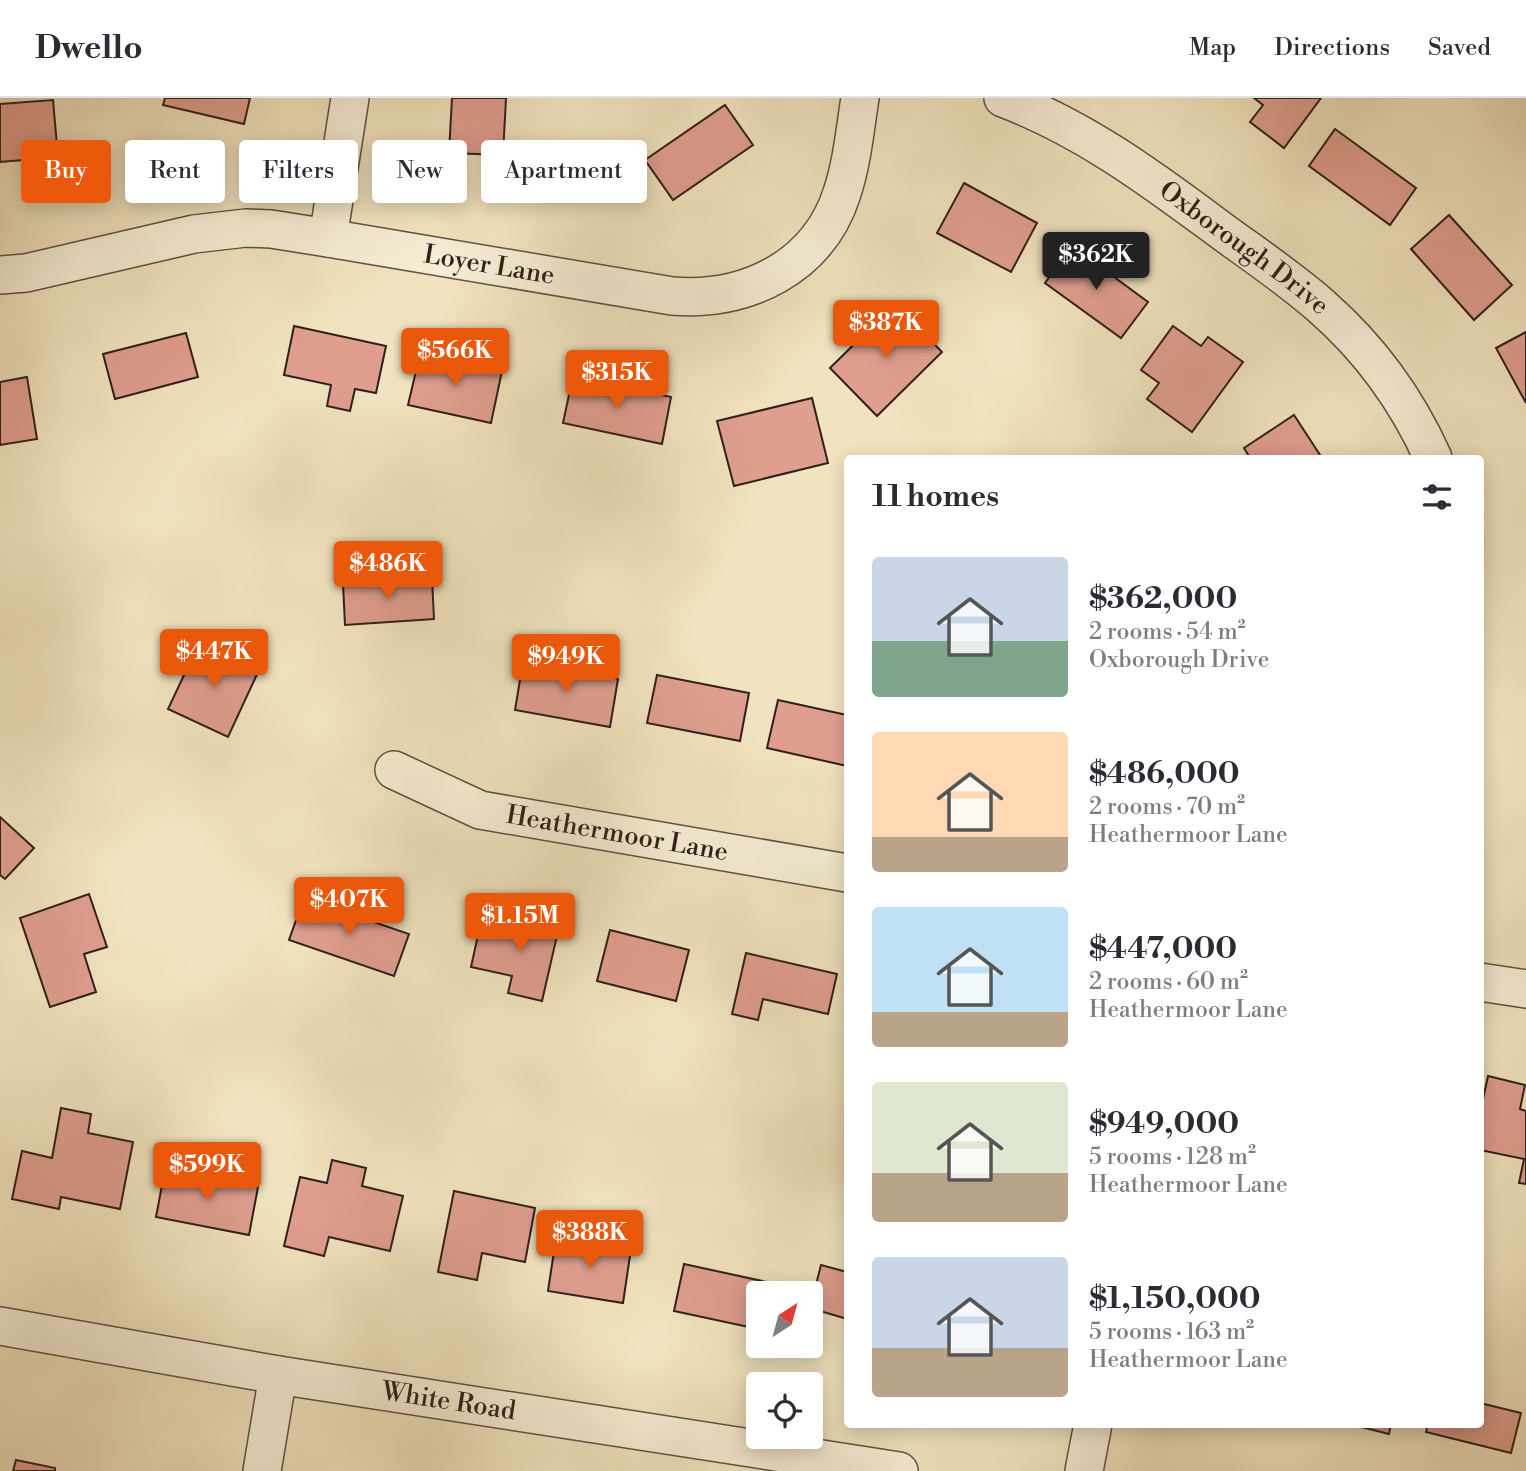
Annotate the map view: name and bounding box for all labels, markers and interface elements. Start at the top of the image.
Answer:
text: Dwello [35,28,143,69]
text: Map [1189,33,1236,63]
text: Directions [1274,33,1390,63]
text: Saved [1428,33,1491,63]
chip: Buy [21,140,111,203]
chip: Rent [125,140,225,203]
chip: Filters [239,140,358,203]
chip: New [372,140,467,203]
chip: Apartment [481,140,647,203]
street label: Oxborough Drive [1153,174,1336,322]
pin: $362K [1047,232,1145,292]
street label: Loyer Lane [421,238,557,292]
text: $362K [1058,241,1134,269]
pin: $387K [837,300,935,360]
text: $387K [849,309,923,337]
pin: $566K [406,328,504,388]
text: $566K [417,337,493,365]
pin: $315K [568,350,666,410]
text: $315K [582,359,652,387]
text: 11 homes [872,478,999,516]
icon: filters [1418,478,1456,516]
pin: $486K [339,542,437,601]
text: $486K [350,550,426,578]
text: $362,000 [1089,580,1237,618]
icon: home [928,585,1012,669]
text: 2 rooms · 54 m² [1089,618,1246,646]
pin: $447K [165,630,263,689]
pin: $949K [517,634,615,694]
text: $447K [176,638,252,666]
text: $949K [528,643,604,671]
text: Oxborough Drive [1089,646,1269,674]
text: $486,000 [1089,755,1240,793]
icon: home [928,760,1012,844]
text: 2 rooms · 70 m² [1089,793,1245,821]
street label: Heathermoor Lane [504,799,731,868]
text: Heathermoor Lane [1089,821,1288,849]
pin: $407K [300,878,398,937]
text: $407K [310,886,388,914]
pin: $1.15M [463,894,577,953]
text: $1.15M [481,902,559,930]
text: $447,000 [1089,930,1237,968]
icon: home [928,935,1012,1019]
text: 2 rooms · 60 m² [1089,968,1248,996]
text: Heathermoor Lane [1089,996,1288,1024]
text: $949,000 [1089,1105,1239,1143]
icon: home [928,1110,1012,1194]
pin: $599K [158,1142,256,1202]
text: 5 rooms · 128 m² [1089,1143,1256,1171]
text: $599K [169,1151,245,1179]
text: Heathermoor Lane [1089,1171,1288,1199]
pin: $388K [541,1210,639,1270]
text: $388K [552,1219,628,1247]
text: $1,150,000 [1089,1280,1261,1318]
north arrow [746,1281,822,1358]
map controls [746,1281,823,1449]
icon: home [928,1285,1012,1369]
text: 5 rooms · 163 m² [1089,1318,1254,1346]
text: Heathermoor Lane [1089,1346,1288,1374]
button: locate [746,1372,823,1449]
street label: White Road [378,1375,518,1428]

